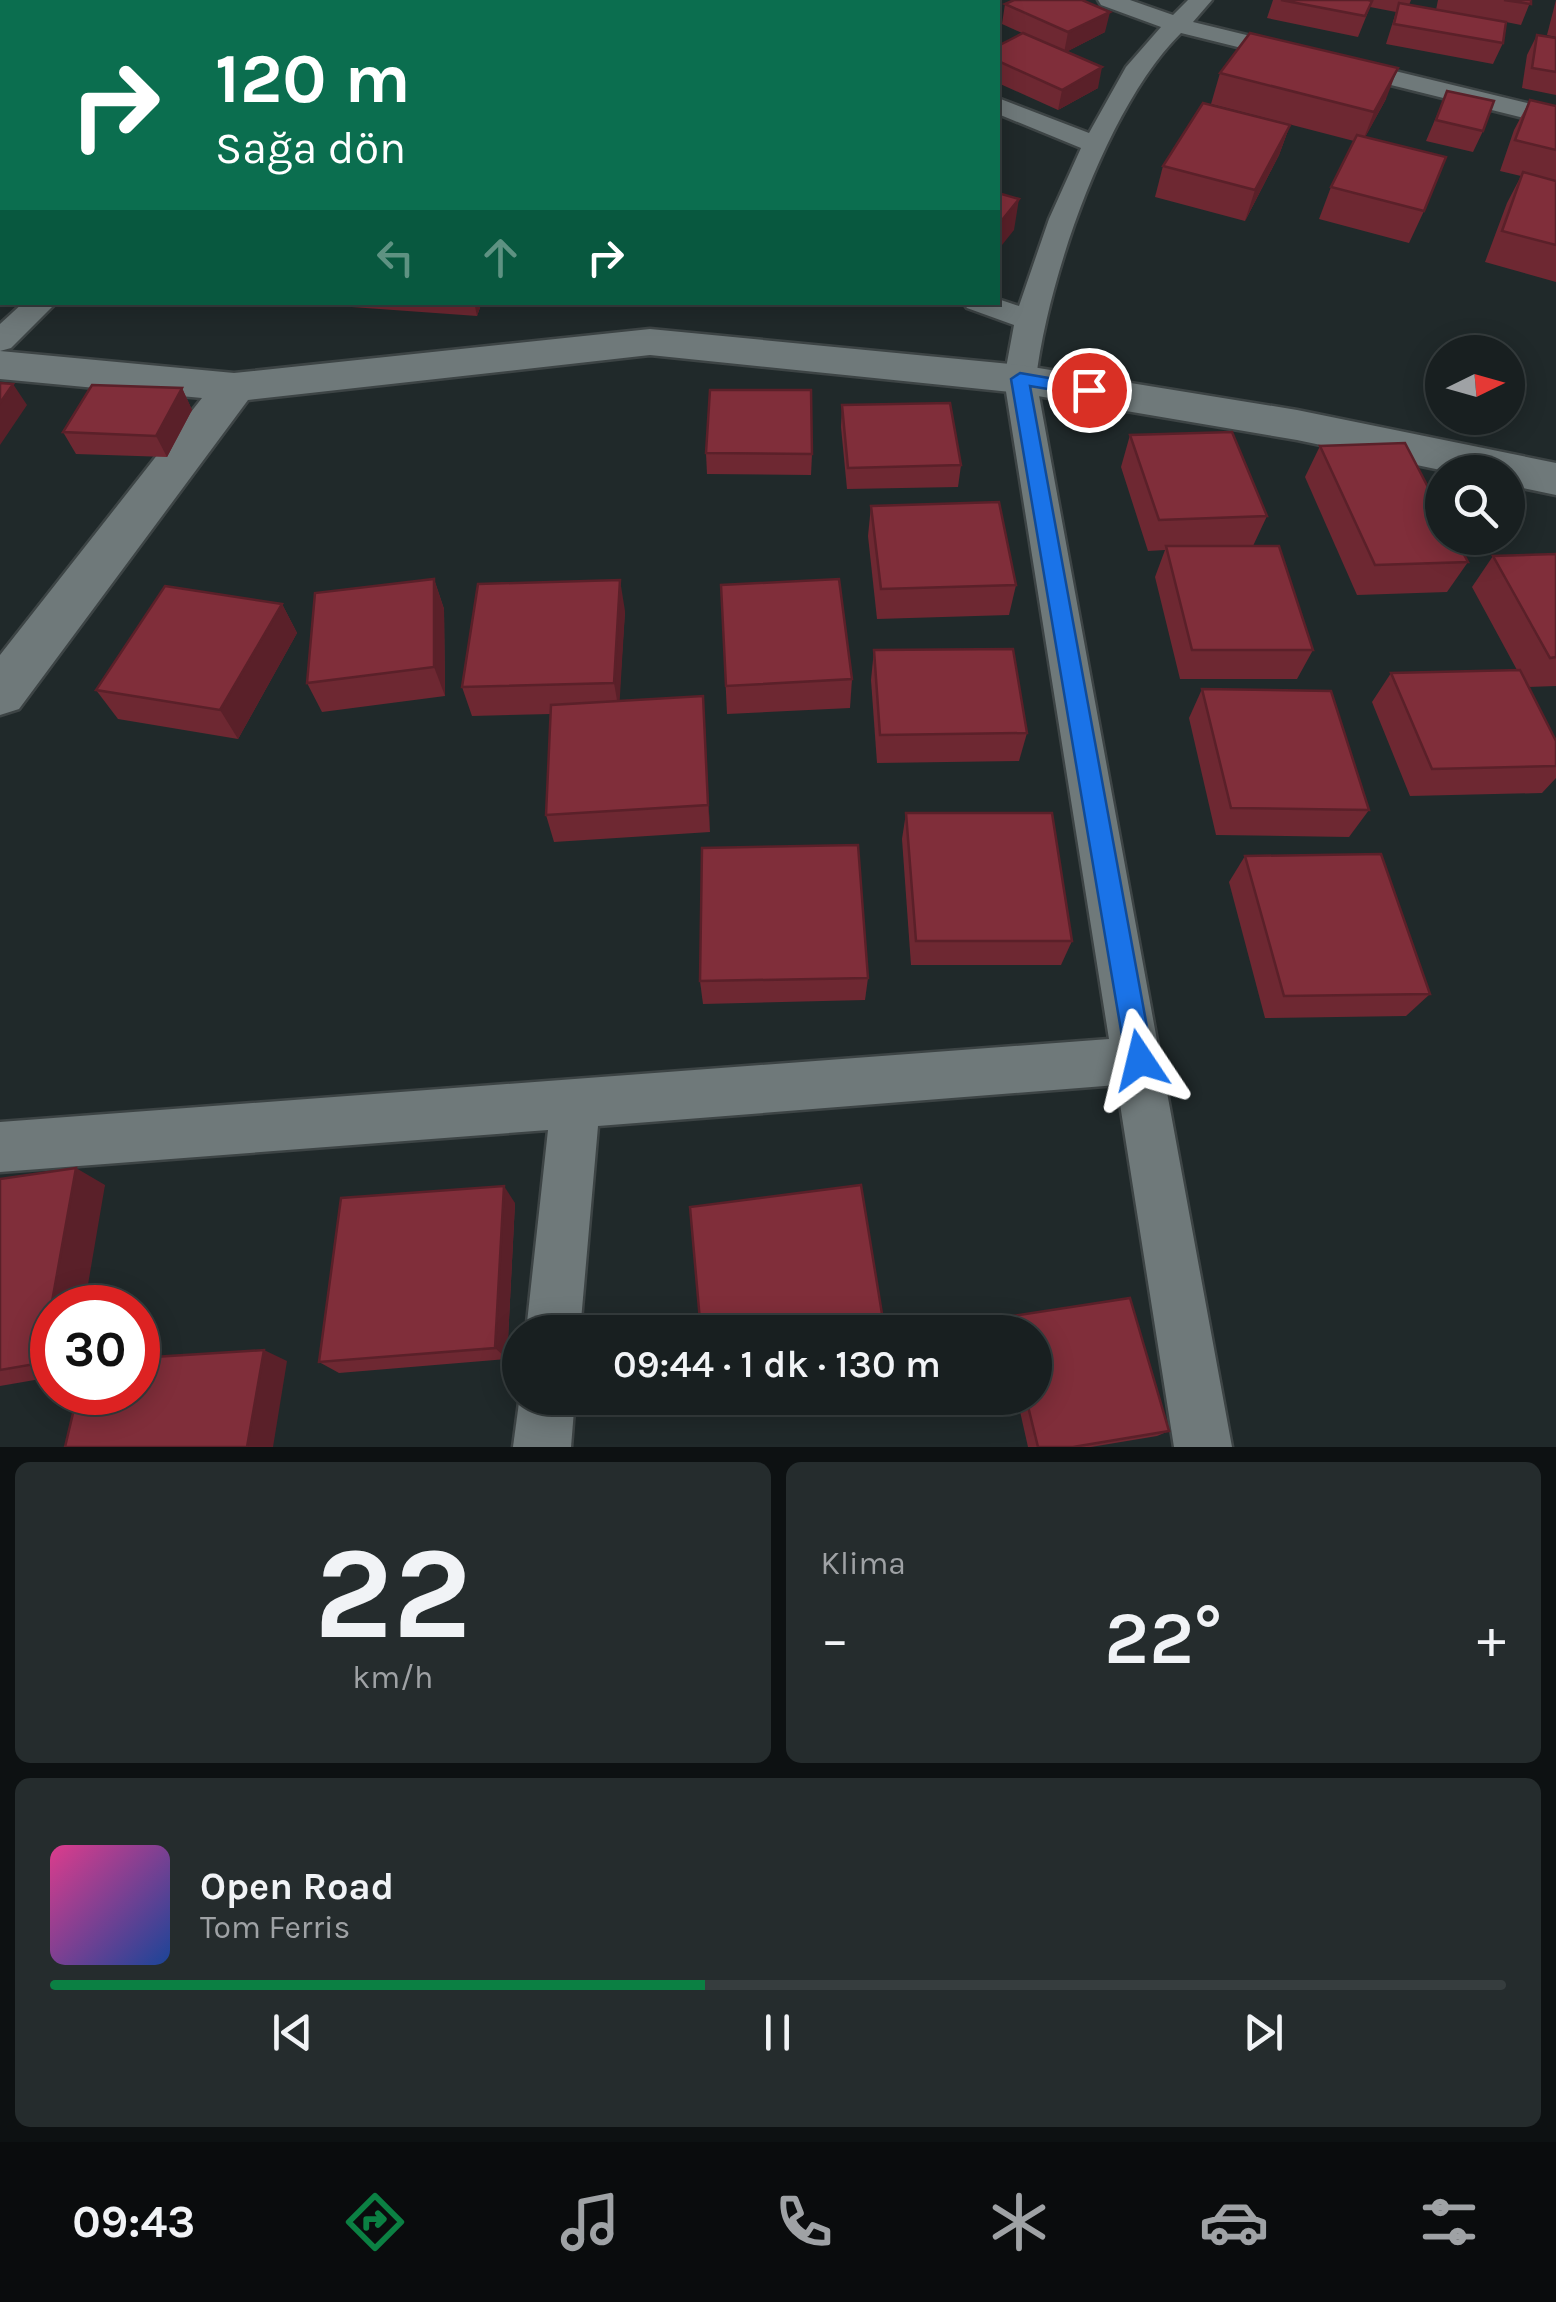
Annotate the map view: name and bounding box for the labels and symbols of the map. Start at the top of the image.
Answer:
north arrow [1425,335,1525,435]
pin [1047,348,1132,433]
position arrow [1088,1008,1192,1112]
speed limit sign: 30 [30,1285,160,1415]

